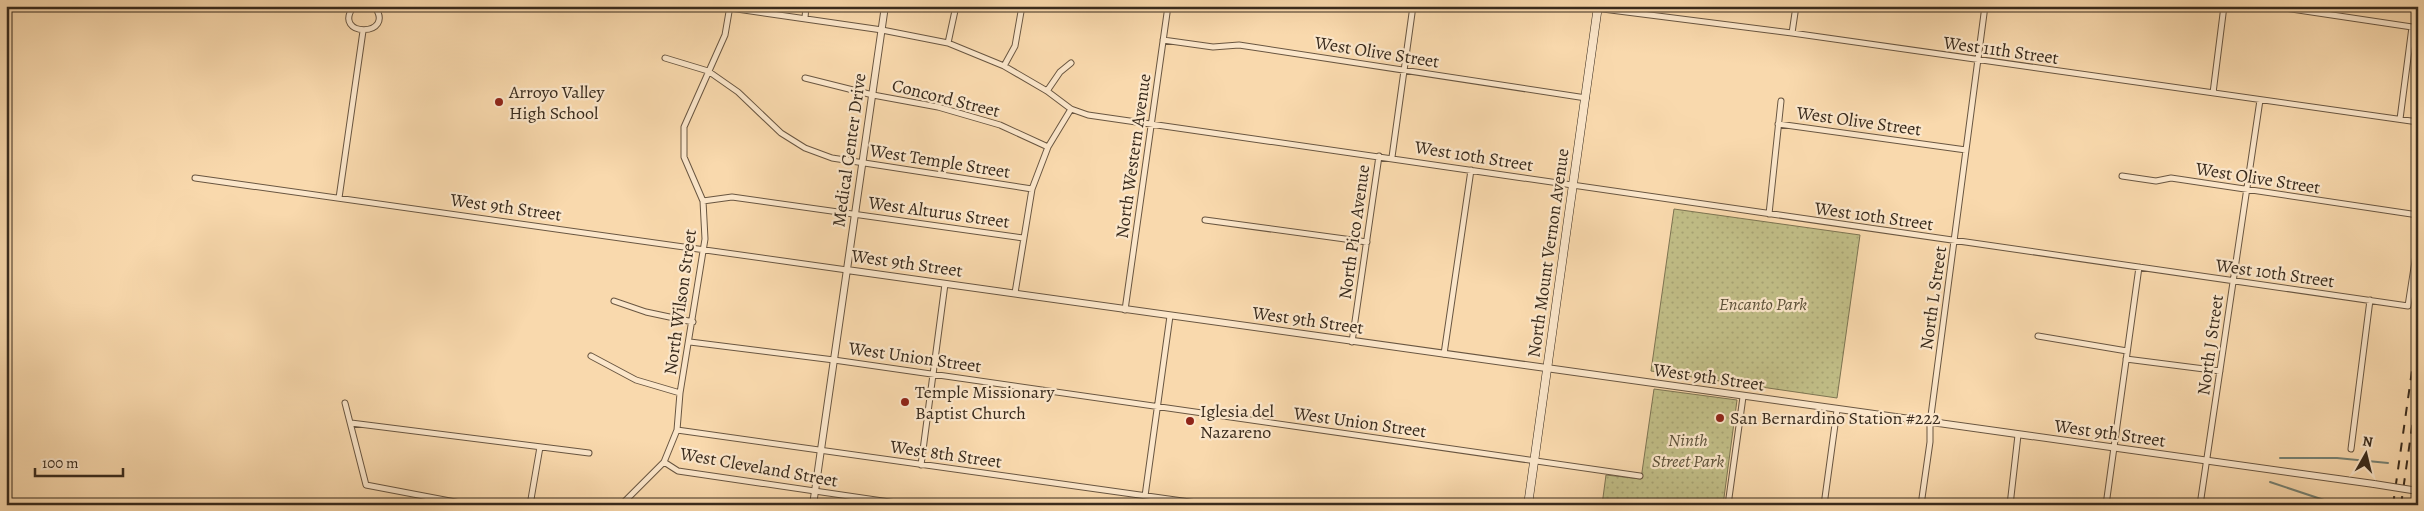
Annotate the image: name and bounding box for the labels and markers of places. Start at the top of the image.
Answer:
place label: Arroyo Valley High School [508,80,605,125]
marker: Arroyo Valley High School [493,96,505,108]
place label: Temple Missionary Baptist Church [915,380,1055,425]
marker: Temple Missionary Baptist Church [899,396,911,408]
place label: Iglesia del Nazareno [1200,399,1275,444]
place label: San Bernardino Station #222 [1730,406,1941,430]
marker: San Bernardino Station #222 [1714,412,1726,424]
marker: Iglesia del Nazareno [1184,415,1196,427]

